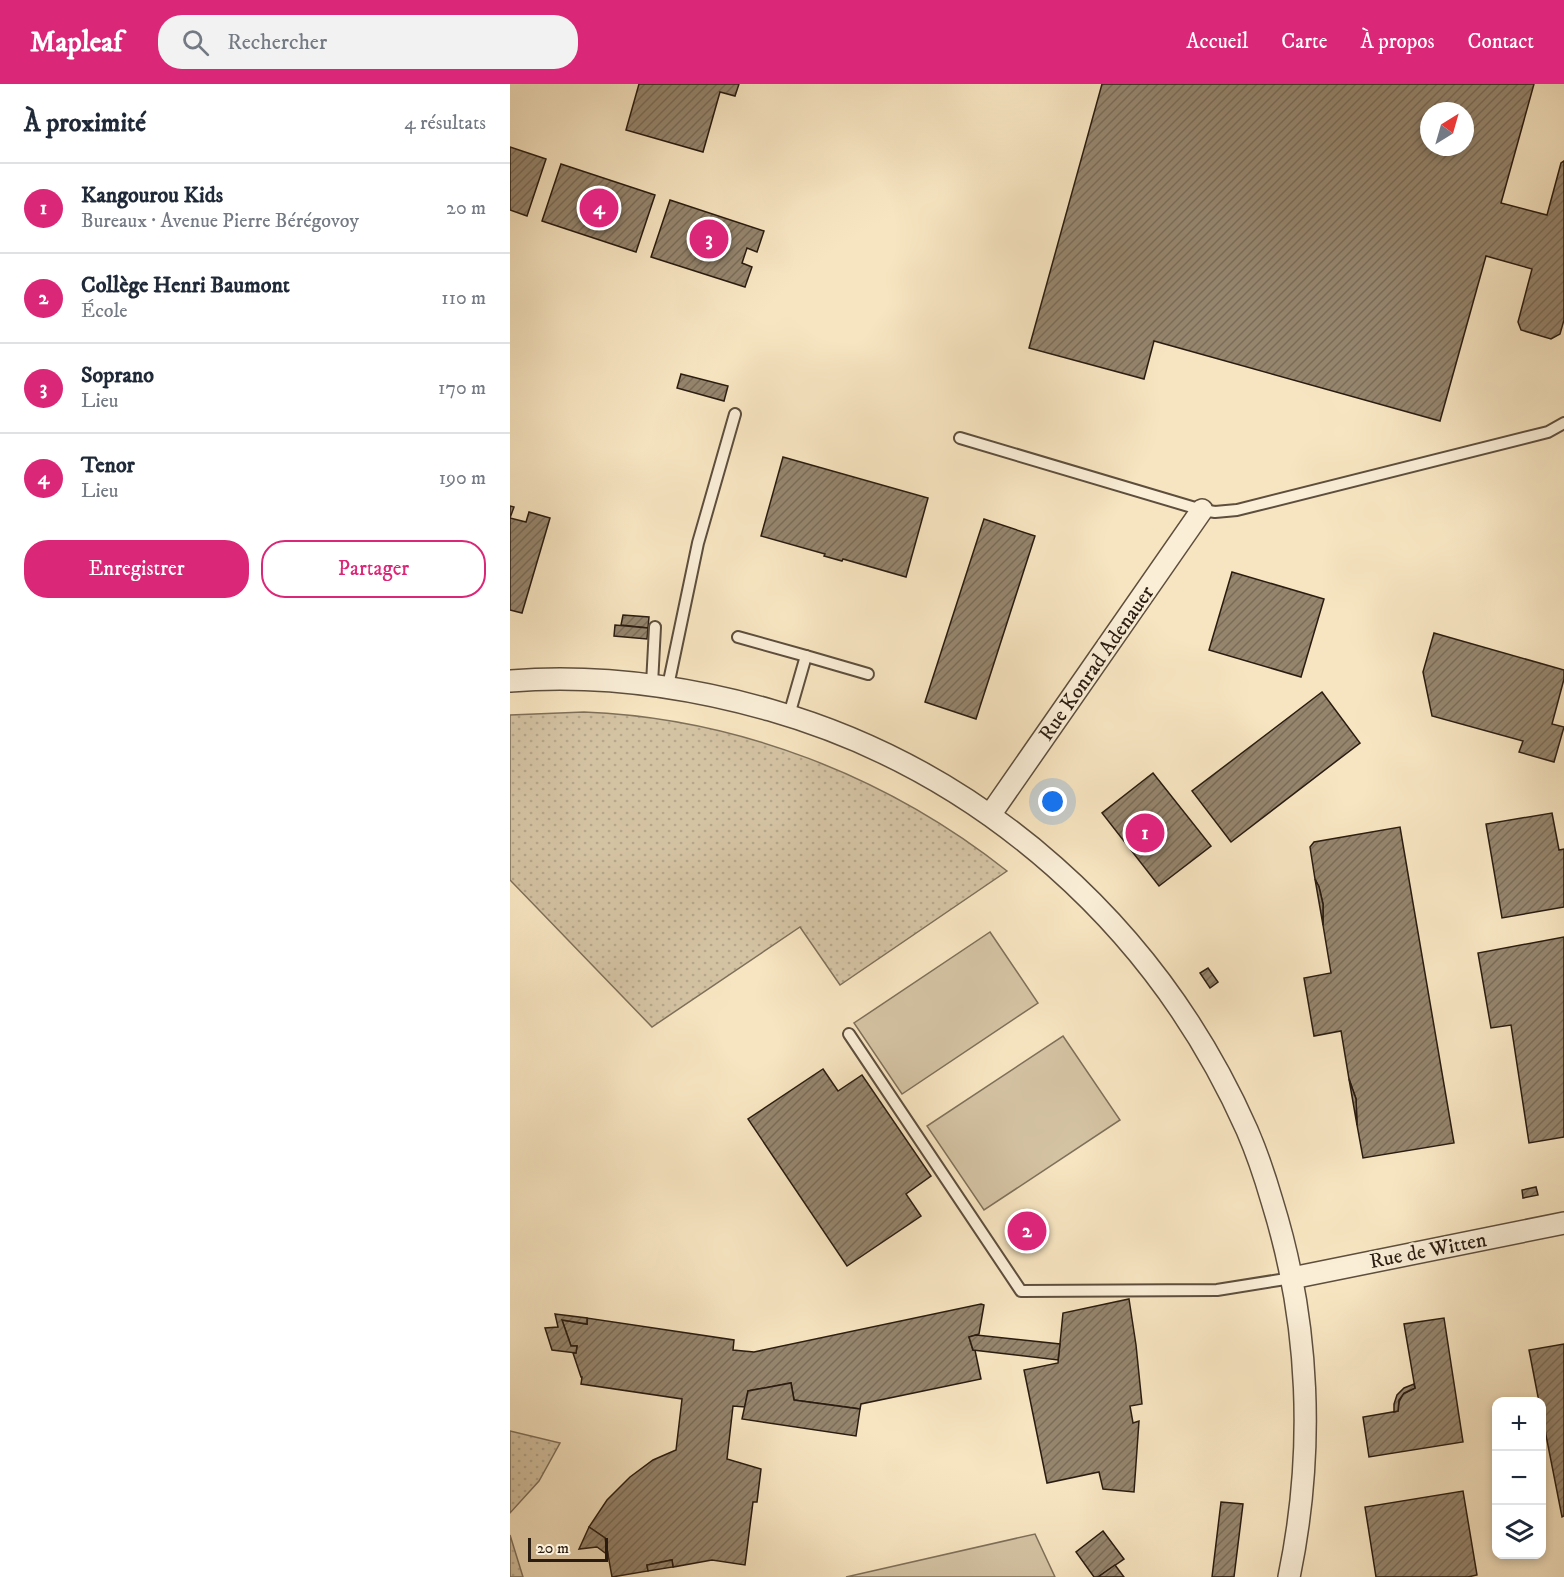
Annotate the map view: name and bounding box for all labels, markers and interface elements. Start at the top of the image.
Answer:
search box [158,15,578,69]
text: Mapleaf [30,25,122,60]
icon: search [179,26,212,59]
text: Rechercher [227,29,327,56]
text: Accueil [1186,29,1248,55]
text: Carte [1281,29,1327,55]
text: À propos [1360,29,1435,55]
text: Contact [1468,29,1534,55]
north arrow [1420,102,1474,156]
text: À proximité [24,107,146,140]
text: 4 résultats [404,111,486,136]
text: Kangourou Kids [81,182,223,209]
pin: 4 [580,186,619,230]
text: 1 [40,196,47,221]
text: 20 m [446,196,486,221]
text: Bureaux · Avenue Pierre Bérégovoy [81,209,359,234]
pin: 3 [690,216,728,262]
text: Collège Henri Baumont [81,272,290,299]
text: 2 [39,286,48,311]
text: 110 m [441,286,486,311]
text: École [81,299,128,324]
text: Soprano [81,362,154,389]
text: 3 [40,376,47,401]
text: 170 m [438,376,486,401]
text: Lieu [81,389,119,414]
text: Tenor [81,452,135,479]
text: 4 [38,466,49,491]
text: 190 m [439,466,486,491]
text: Lieu [81,479,119,504]
button: Enregistrer [24,540,249,598]
button: Partager [261,540,486,598]
street label: Rue Konrad Adenauer [1033,581,1160,746]
your location [1038,787,1067,816]
pin: 1 [1126,810,1164,855]
pin: 2 [1008,1208,1046,1254]
street label: Rue de Witten [1367,1227,1489,1275]
map controls [1492,1397,1546,1559]
button: + [1492,1397,1546,1451]
button: − [1492,1451,1546,1505]
button: layers [1492,1505,1546,1559]
scale bar [528,1535,608,1562]
text: 20 m [537,1538,569,1558]

